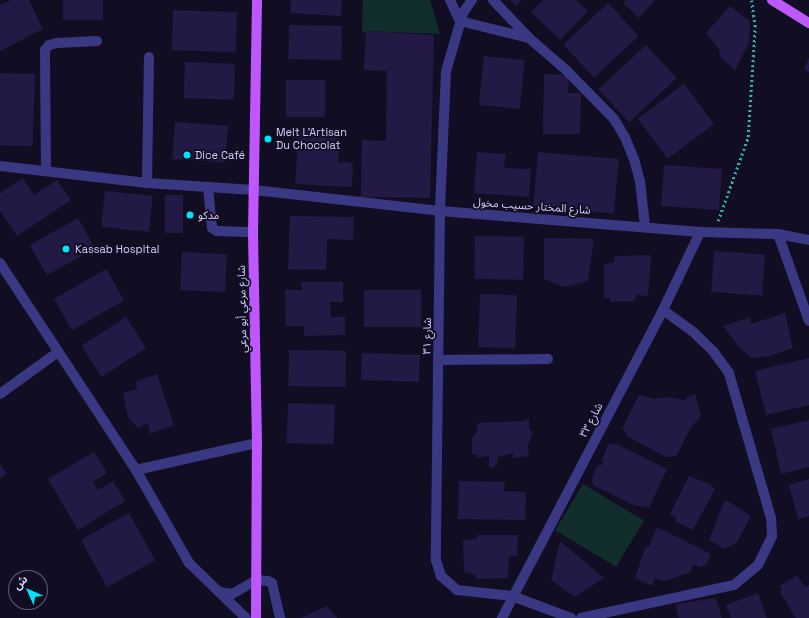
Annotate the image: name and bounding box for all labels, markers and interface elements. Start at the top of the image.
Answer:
place label: Melt L'Artisan Du Chocolat [276,126,347,152]
marker: Melt L'Artisan Du Chocolat [263,134,273,144]
place label: Dice Café [195,148,245,162]
marker: Dice Café [182,150,192,160]
street label: شارع المختار حسيب مخول [473,195,591,217]
place label: مدكو [198,208,219,222]
marker: مدكو [185,210,195,220]
place label: Kassab Hospital [75,242,159,256]
marker: Kassab Hospital [60,243,72,255]
street label: شارع مرعي أبو مرعي [235,265,249,353]
street label: شارع ٣١ [420,317,434,355]
street label: شارع ٣٣ [577,401,605,439]
north arrow [8,570,48,610]
text: ش [10,572,30,593]

